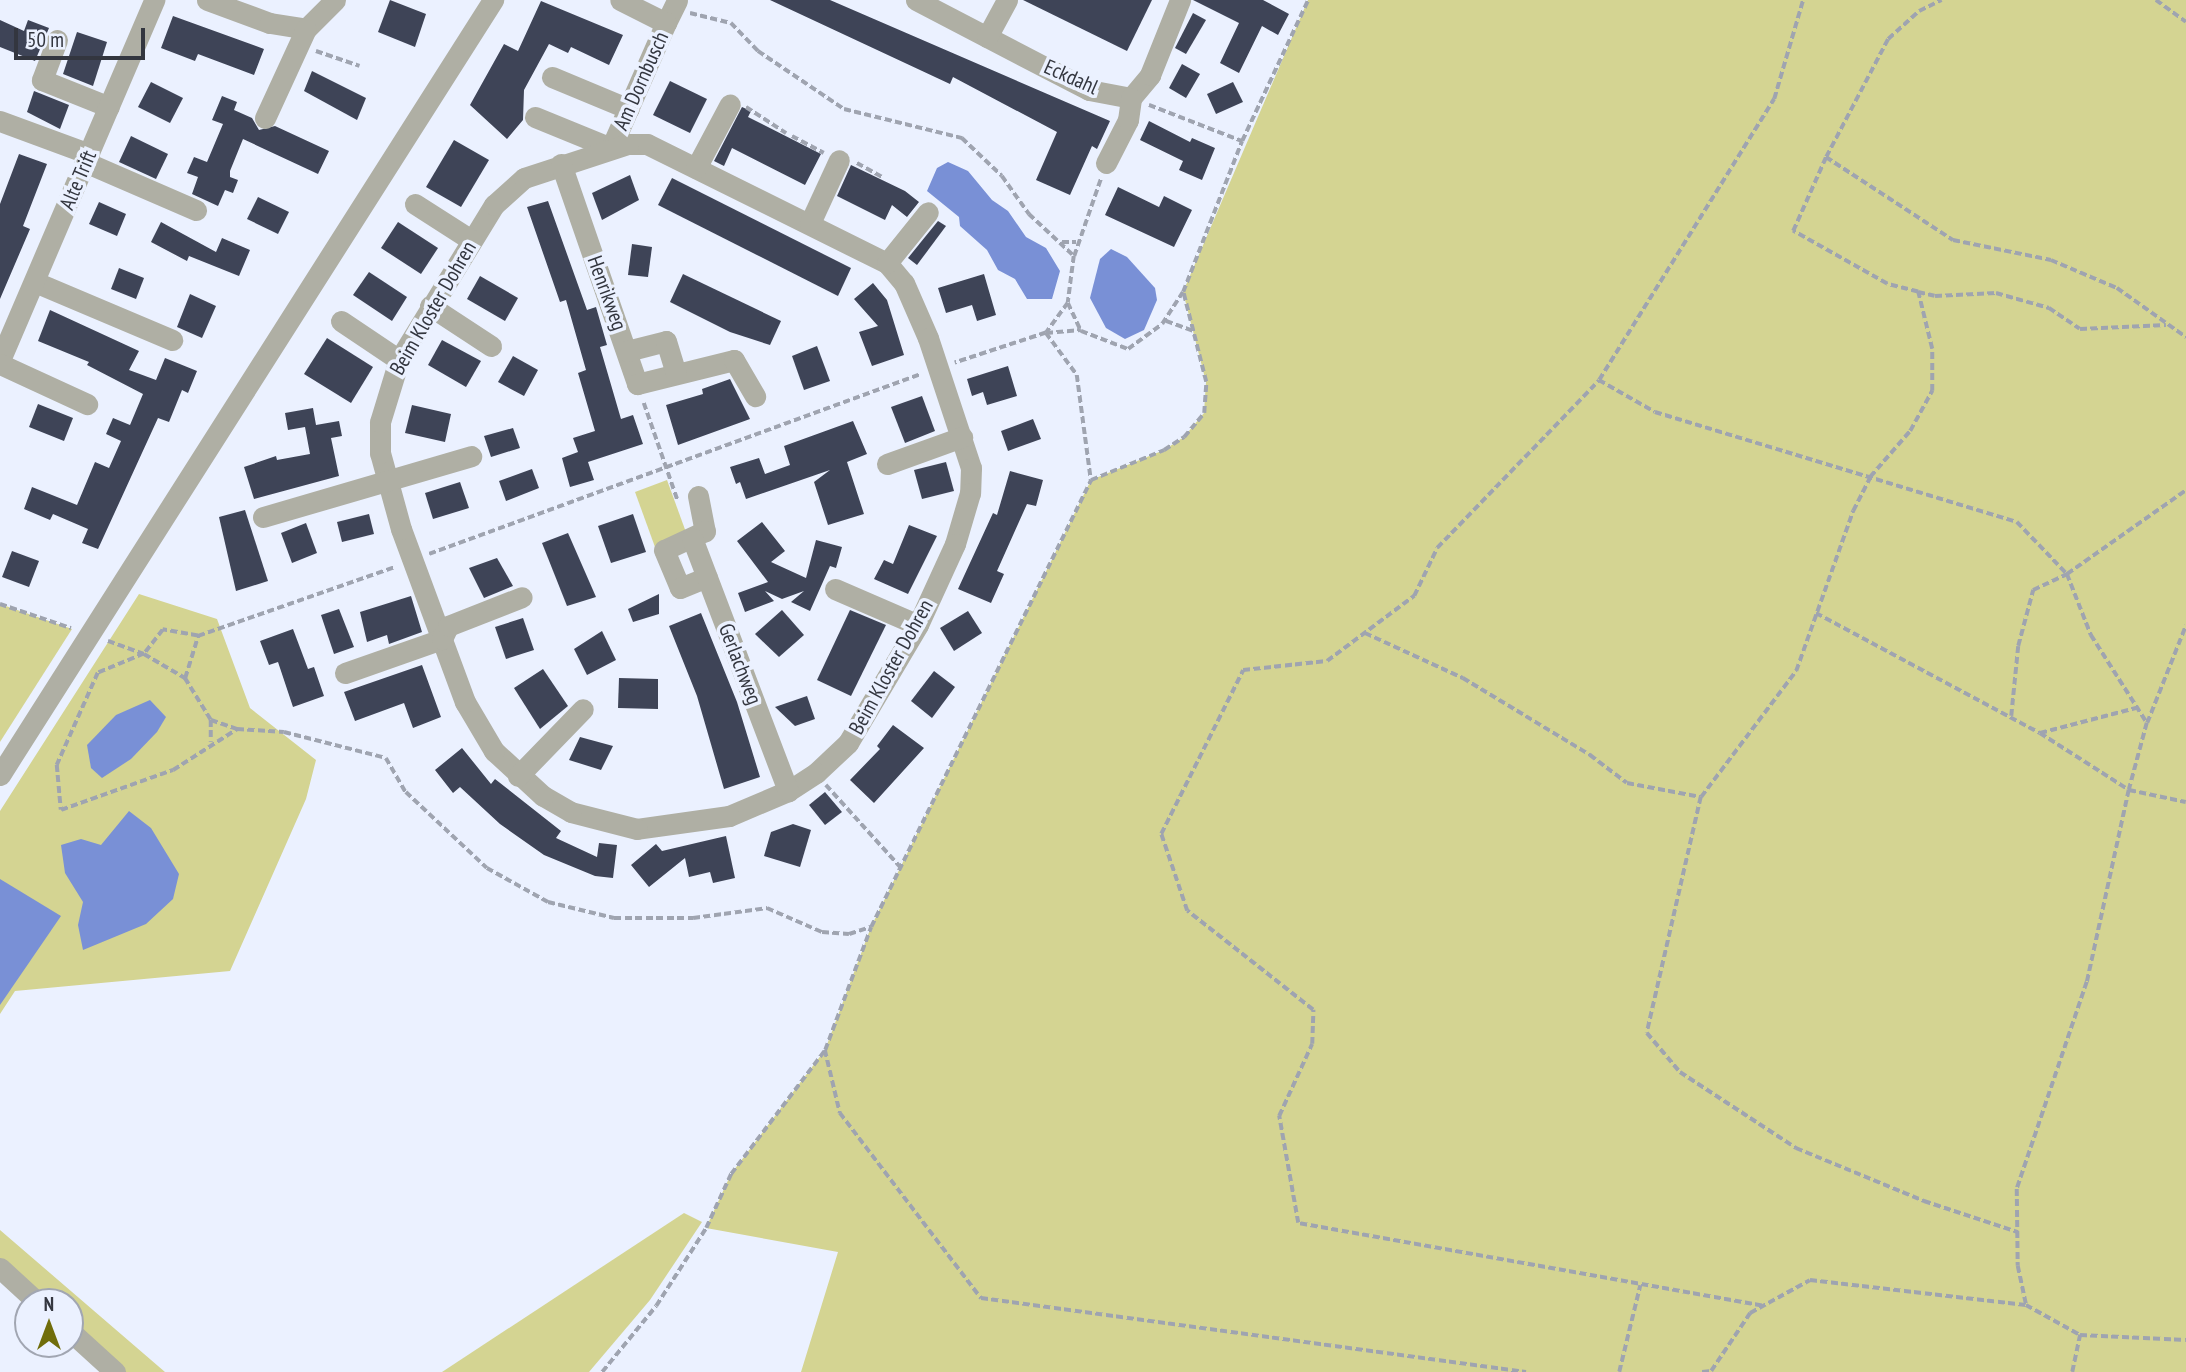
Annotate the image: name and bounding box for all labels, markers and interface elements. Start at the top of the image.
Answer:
scale bar [18,14,149,58]
text: 50 m [27,26,64,53]
street label: Am Dornbusch [608,28,674,134]
street label: Eckdahl [1040,54,1102,100]
street label: Alte Trift [54,146,102,214]
street label: Beim Kloster Dohren [385,237,481,379]
street label: Henrikweg [582,252,632,334]
street label: Beim Kloster Dohren [844,595,938,739]
street label: Gerlachweg [713,620,767,708]
north arrow [14,1288,84,1358]
text: N [44,1292,54,1316]

